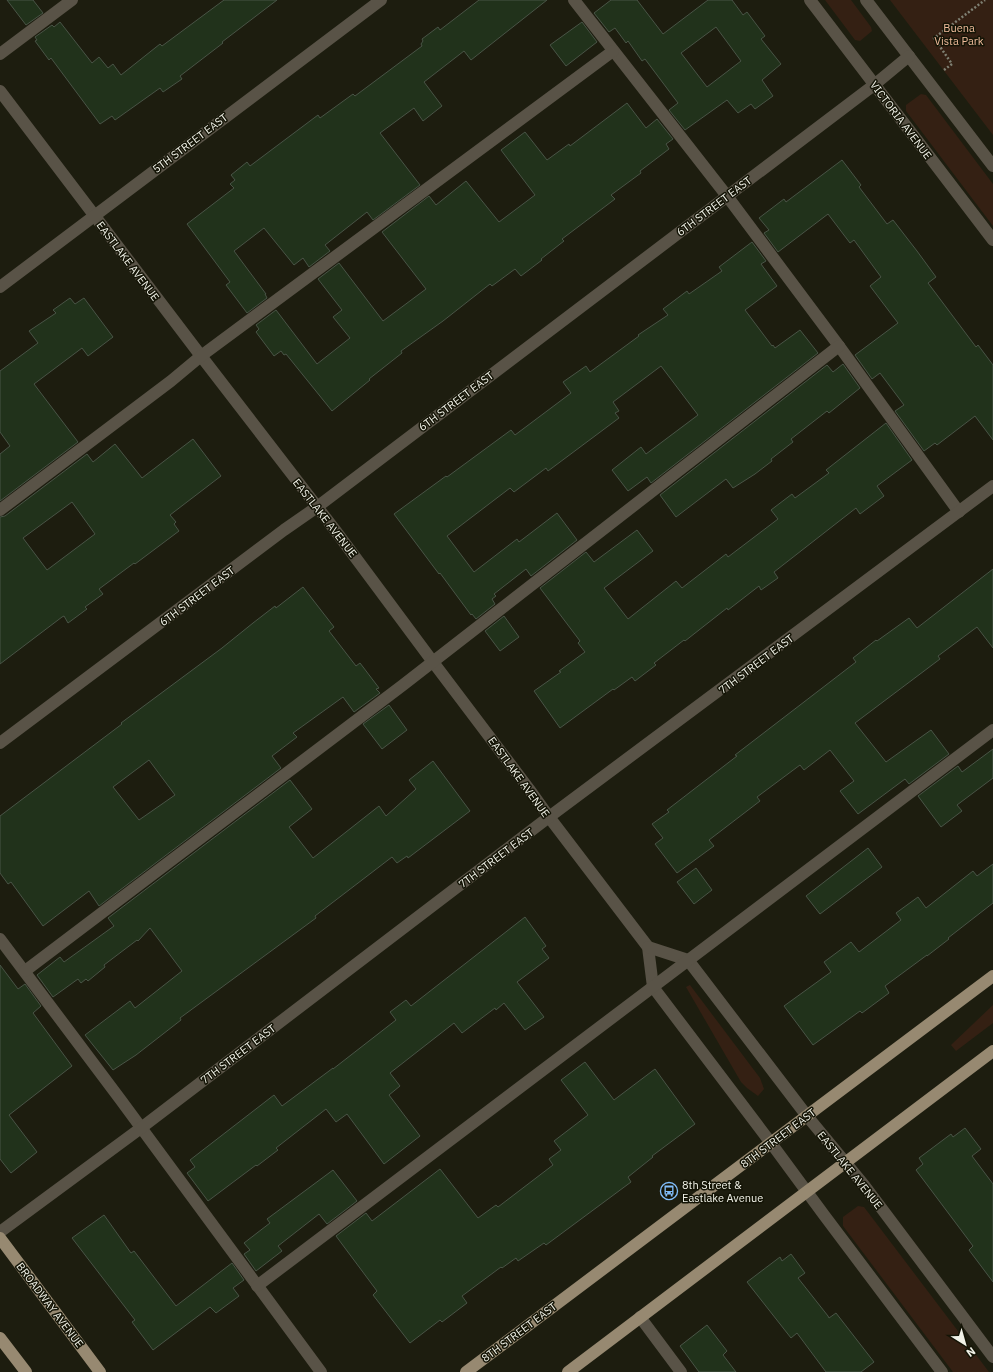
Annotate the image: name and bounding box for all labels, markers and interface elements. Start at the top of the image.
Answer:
park label: Buena Vista Park [934,21,984,48]
street label: VICTORIA AVENUE [867,78,935,162]
street label: 5TH STREET EAST [150,110,231,176]
street label: 6TH STREET EAST [674,173,755,239]
street label: EASTLAKE AVENUE [93,218,163,304]
street label: 6TH STREET EAST [416,368,497,434]
street label: EASTLAKE AVENUE [290,476,360,560]
street label: 6TH STREET EAST [157,563,238,629]
street label: 7TH STREET EAST [716,631,797,697]
street label: EASTLAKE AVENUE [485,734,553,820]
street label: 7TH STREET EAST [456,825,537,891]
street label: 7TH STREET EAST [198,1021,279,1087]
street label: 8TH STREET EAST [738,1105,819,1171]
street label: EASTLAKE AVENUE [814,1128,886,1212]
place label: 8th Street & Eastlake Avenue [682,1178,763,1205]
bus stop icon: 8th Street & Eastlake Avenue [659,1181,679,1201]
street label: BROADWAY AVENUE [13,1260,87,1350]
street label: 8TH STREET EAST [479,1299,560,1365]
north arrow [945,1324,985,1364]
text: N [964,1344,978,1360]

